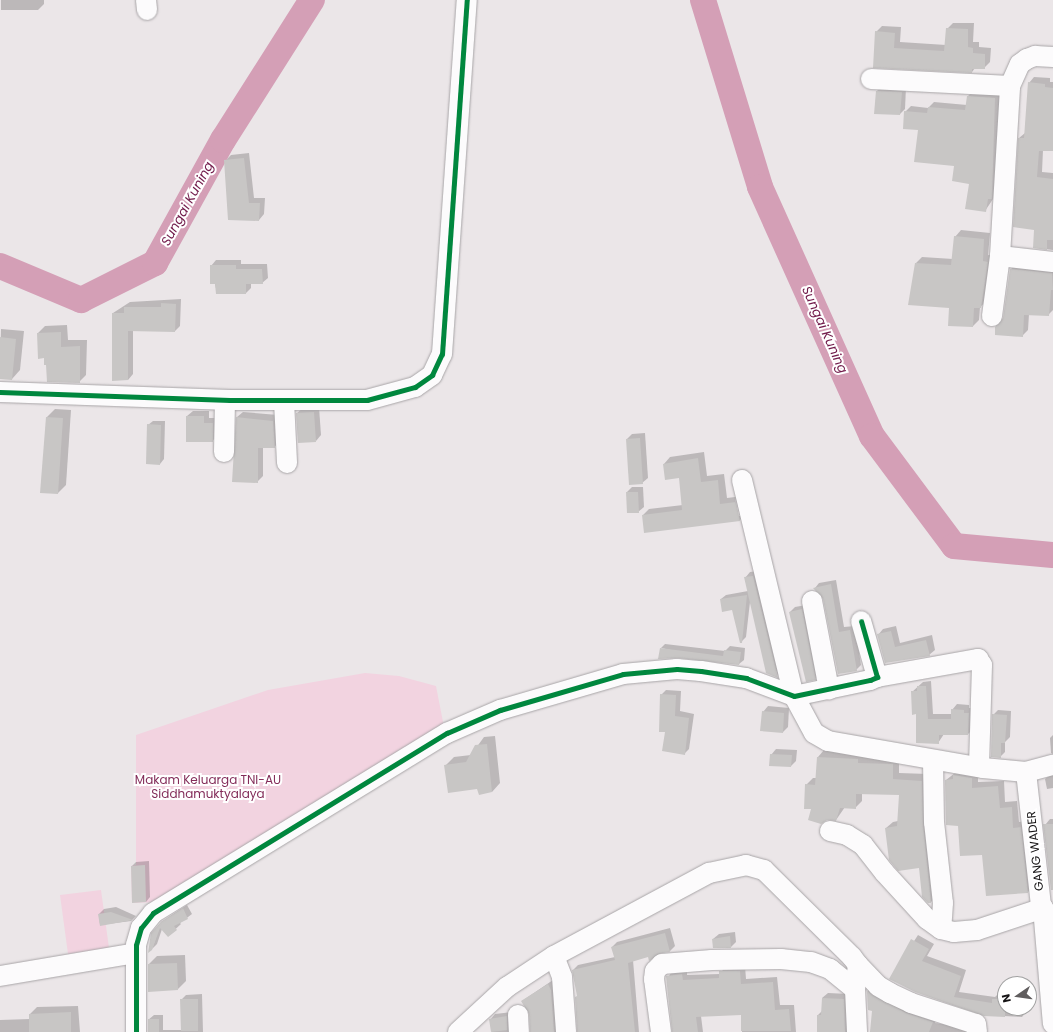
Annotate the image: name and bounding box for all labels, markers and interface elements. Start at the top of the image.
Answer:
water label: Sungai Kuning [158,159,218,249]
water label: Sungai Kuning [798,284,850,376]
park label: Makam Keluarga TNI-AU Siddhamuktyalaya [135,773,281,801]
street label: GANG WADER [1024,810,1046,892]
north arrow [997,976,1037,1016]
text: N [998,993,1015,1004]

